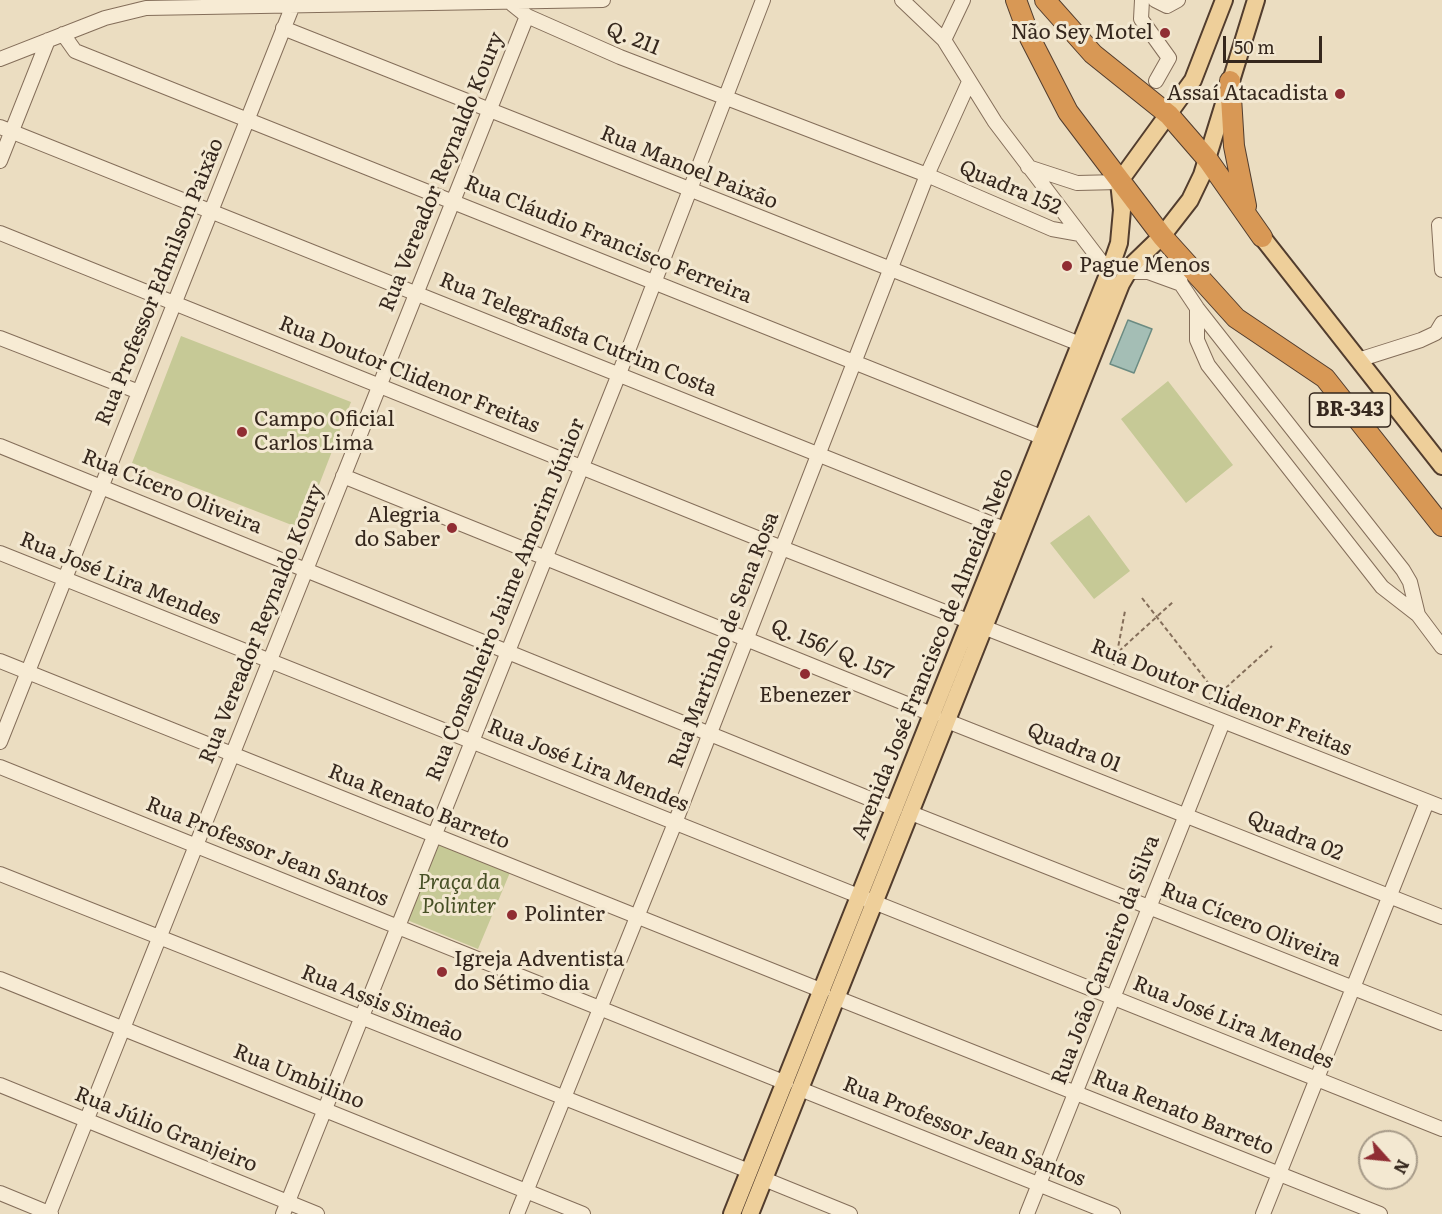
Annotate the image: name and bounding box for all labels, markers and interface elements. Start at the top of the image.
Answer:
street label: Q. 211 [602,17,664,61]
place label: Não Sey Motel [1011,20,1153,46]
scale bar [1226,24,1325,62]
marker: Não Sey Motel [1158,26,1172,40]
street label: Rua Vereador Reynaldo Koury [374,29,510,315]
text: 50 m [1234,33,1275,60]
place label: Assaí Atacadista [1167,81,1328,107]
marker: Assaí Atacadista [1333,87,1347,101]
street label: Rua Manoel Paixão [597,121,781,215]
street label: Rua Professor Edmilson Paixão [91,134,229,430]
street label: Quadra 152 [955,155,1065,221]
street label: Rua Cláudio Francisco Ferreira [461,171,755,309]
place label: Pague Menos [1079,253,1210,279]
marker: Pague Menos [1060,259,1074,273]
street label: Rua Telegrafista Cutrim Costa [436,268,720,402]
street label: Rua Doutor Clidenor Freitas [275,311,543,439]
road number: BR-343 [1310,393,1390,427]
place label: Campo Oficial Carlos Lima [254,407,394,457]
street label: Rua Conselheiro Jaime Amorim Júnior [421,415,591,785]
marker: Campo Oficial Carlos Lima [235,425,249,439]
street label: Rua Cícero Oliveira [78,444,266,540]
street label: Avenida José Francisco de Almeida Neto [847,465,1019,843]
street label: Rua Vereador Reynaldo Koury [194,481,330,767]
place label: Alegria do Saber [354,503,440,553]
street label: Rua Martinho de Sena Rosa [663,508,785,772]
marker: Alegria do Saber [445,521,459,535]
street label: Rua José Lira Mendes [16,527,224,631]
street label: Q. 156/ Q. 157 [767,614,897,686]
street label: Rua Doutor Clidenor Freitas [1087,634,1355,762]
marker: Ebenezer [798,667,812,681]
place label: Ebenezer [759,683,851,709]
street label: Rua José Lira Mendes [484,714,692,818]
street label: Quadra 01 [1023,718,1125,778]
street label: Rua Renato Barreto [324,759,514,855]
street label: Rua Professor Jean Santos [142,792,392,912]
street label: Quadra 02 [1243,805,1347,867]
street label: Rua João Carneiro da Silva [1047,832,1165,1088]
park label: Praça da Polinter [418,870,500,920]
street label: Rua Cícero Oliveira [1157,877,1345,973]
place label: Polinter [524,902,605,928]
marker: Polinter [505,908,519,922]
place label: Igreja Adventista do Sétimo dia [454,947,624,997]
street label: Rua Assis Simeão [297,960,467,1048]
marker: Igreja Adventista do Sétimo dia [435,965,449,979]
street label: Rua José Lira Mendes [1129,971,1337,1075]
street label: Rua Umbilino [230,1039,368,1115]
street label: Rua Renato Barreto [1088,1065,1278,1161]
street label: Rua Professor Jean Santos [839,1072,1089,1192]
street label: Rua Júlio Granjeiro [71,1082,261,1178]
north arrow [1358,1130,1418,1190]
text: N [1389,1156,1416,1179]

